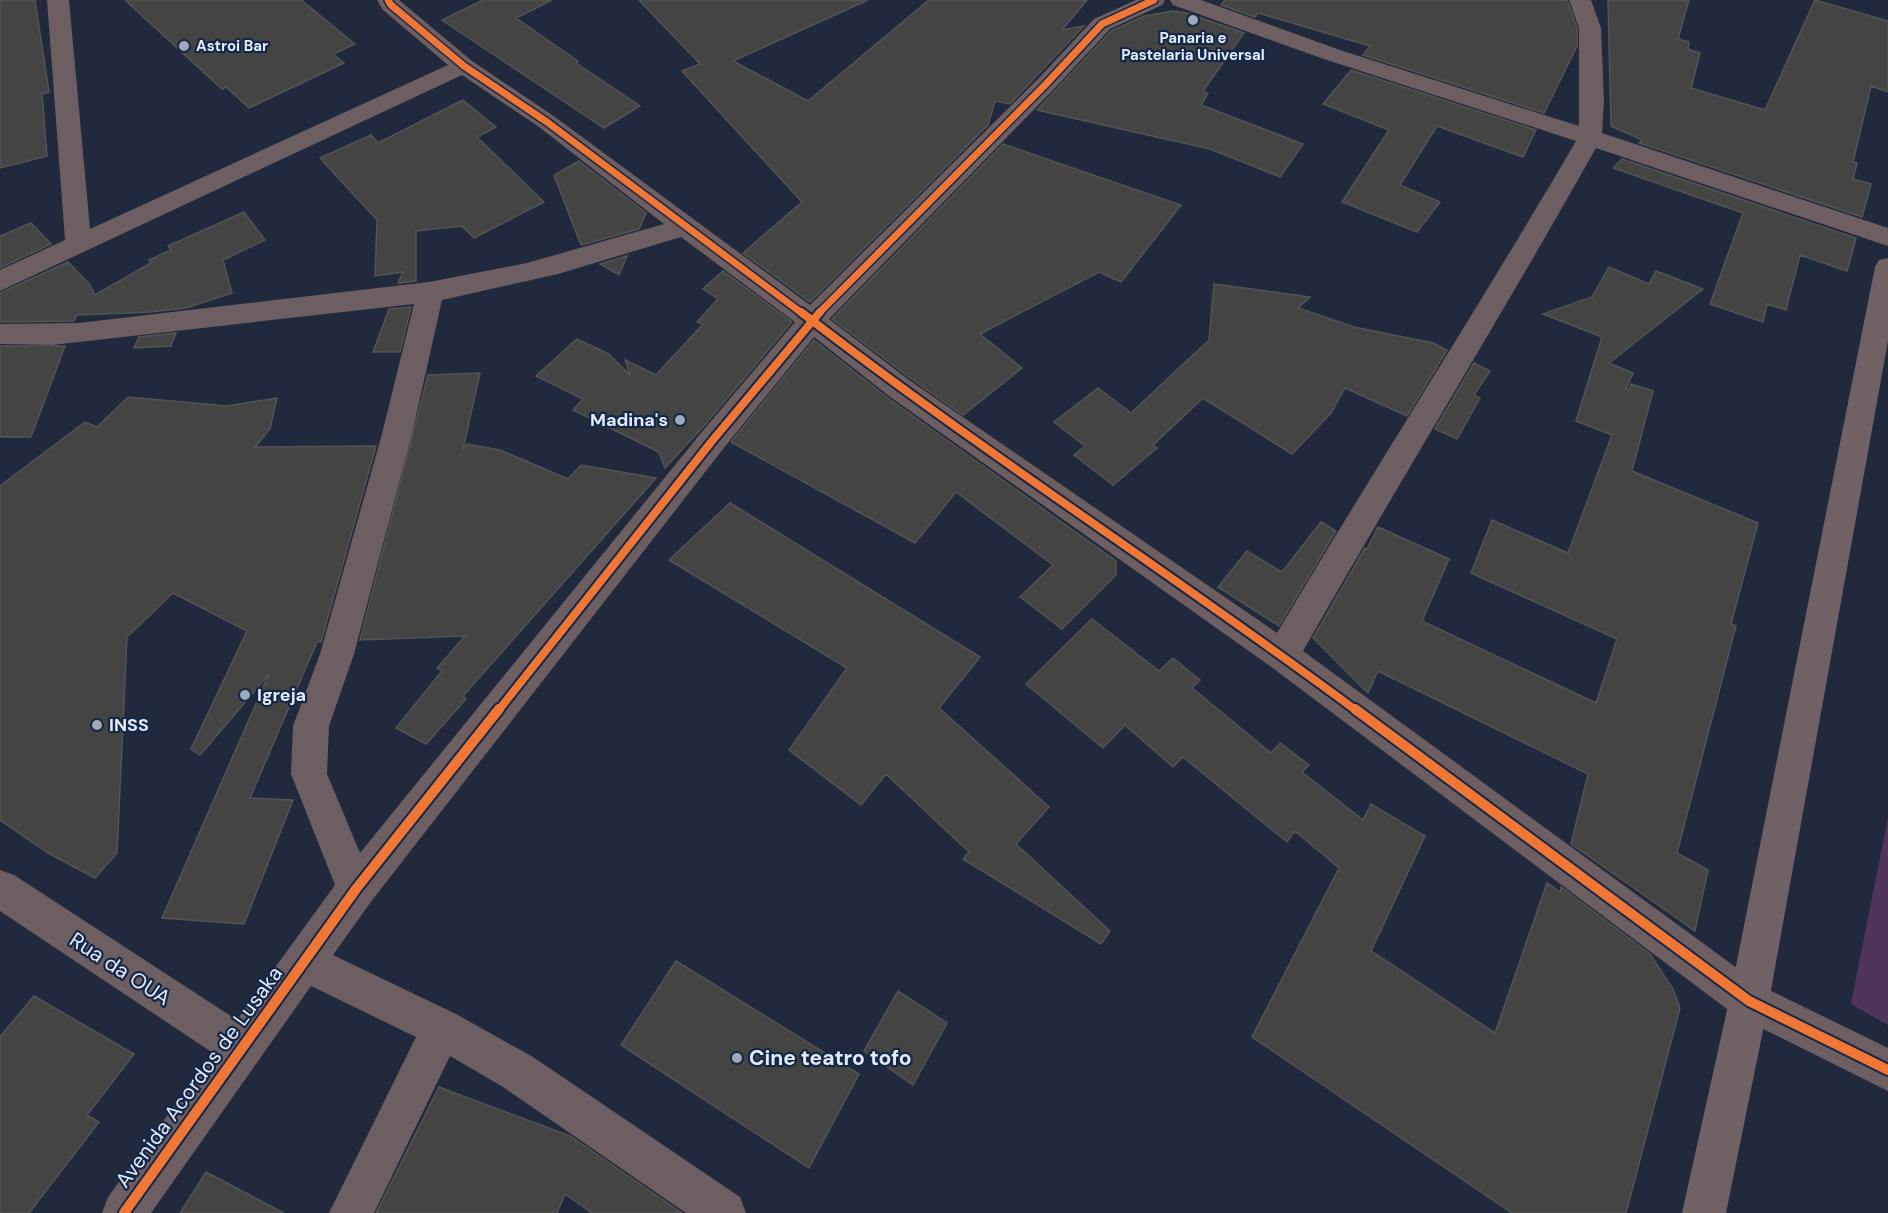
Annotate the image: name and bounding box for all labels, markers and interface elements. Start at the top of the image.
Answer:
marker: Panaria e Pastelaria Universal [1186,13,1200,27]
place label: Panaria e Pastelaria Universal [1121,28,1265,65]
place label: Astroi Bar [196,36,268,56]
marker: Astroi Bar [177,39,191,53]
place label: Madina's [590,408,668,432]
marker: Madina's [673,413,687,427]
place label: Igreja [257,683,306,707]
marker: Igreja [238,688,252,702]
place label: INSS [109,713,149,737]
marker: INSS [90,718,104,732]
street label: Rua da OUA [64,926,176,1012]
street label: Avenida Acordos de Lusaka [109,961,289,1193]
place label: Cine teatro tofo [749,1044,912,1072]
marker: Cine teatro tofo [730,1051,744,1065]

